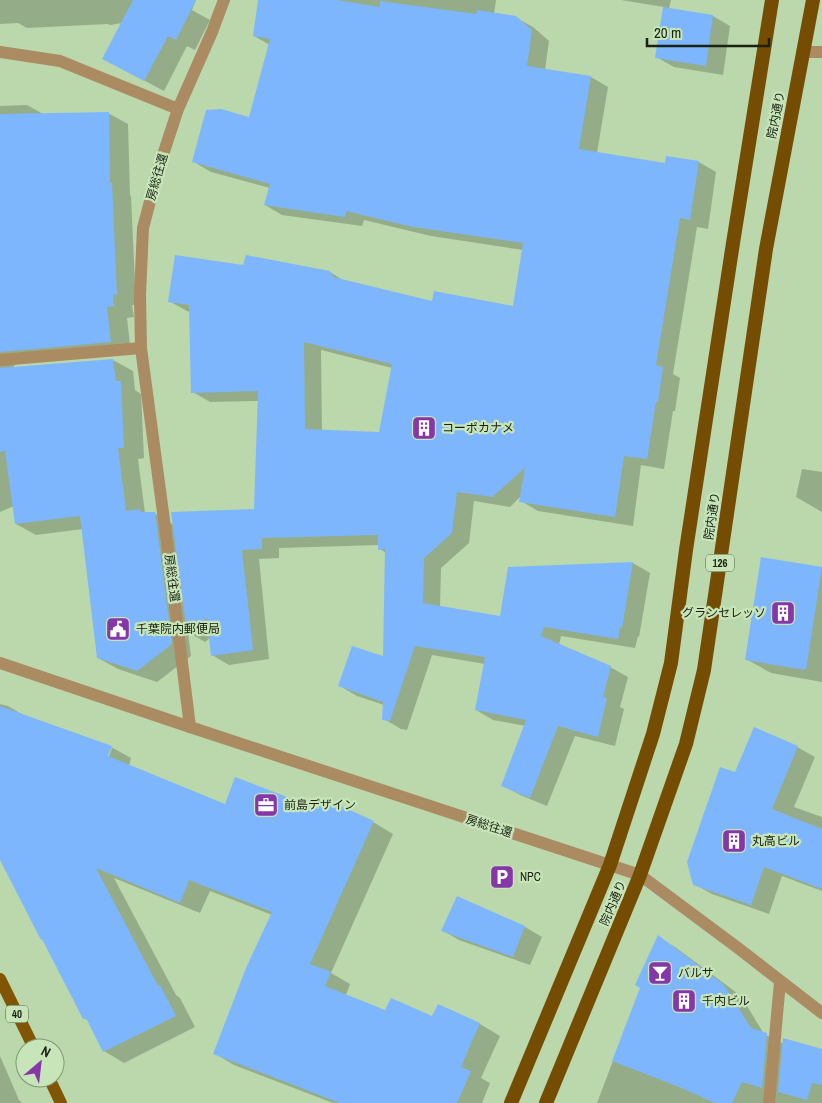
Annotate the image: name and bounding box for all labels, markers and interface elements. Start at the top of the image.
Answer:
scale bar [647,15,770,47]
text: 20 m [654,22,681,43]
street label: 院内通り [764,90,788,140]
street label: 房総往還 [143,152,171,202]
building icon: コーポカナメ [411,415,437,441]
place label: コーポカナメ [442,420,514,436]
street label: 院内通り [701,491,723,541]
street label: 房総往還 [161,553,183,603]
road number: 126 [706,554,734,572]
building icon: グランセレッソ [770,600,796,626]
place label: グランセレッソ [682,605,766,621]
public building icon: 千葉院内郵便局 [105,616,131,642]
place label: 千葉院内郵便局 [136,621,220,637]
office icon: 前島デザイン [253,792,279,818]
place label: 前島デザイン [284,797,356,813]
street label: 房総往還 [464,811,514,841]
building icon: 丸高ビル [721,828,747,854]
place label: 丸高ビル [752,833,800,849]
parking icon: NPC [489,864,515,890]
place label: NPC [520,869,541,885]
street label: 院内通り [596,878,630,928]
bar icon: バルサ [647,960,673,986]
place label: バルサ [678,965,714,981]
building icon: 千内ビル [671,988,697,1014]
place label: 千内ビル [702,993,750,1009]
road number: 40 [6,1006,28,1022]
north arrow [15,1038,65,1088]
text: N [38,1042,54,1061]

